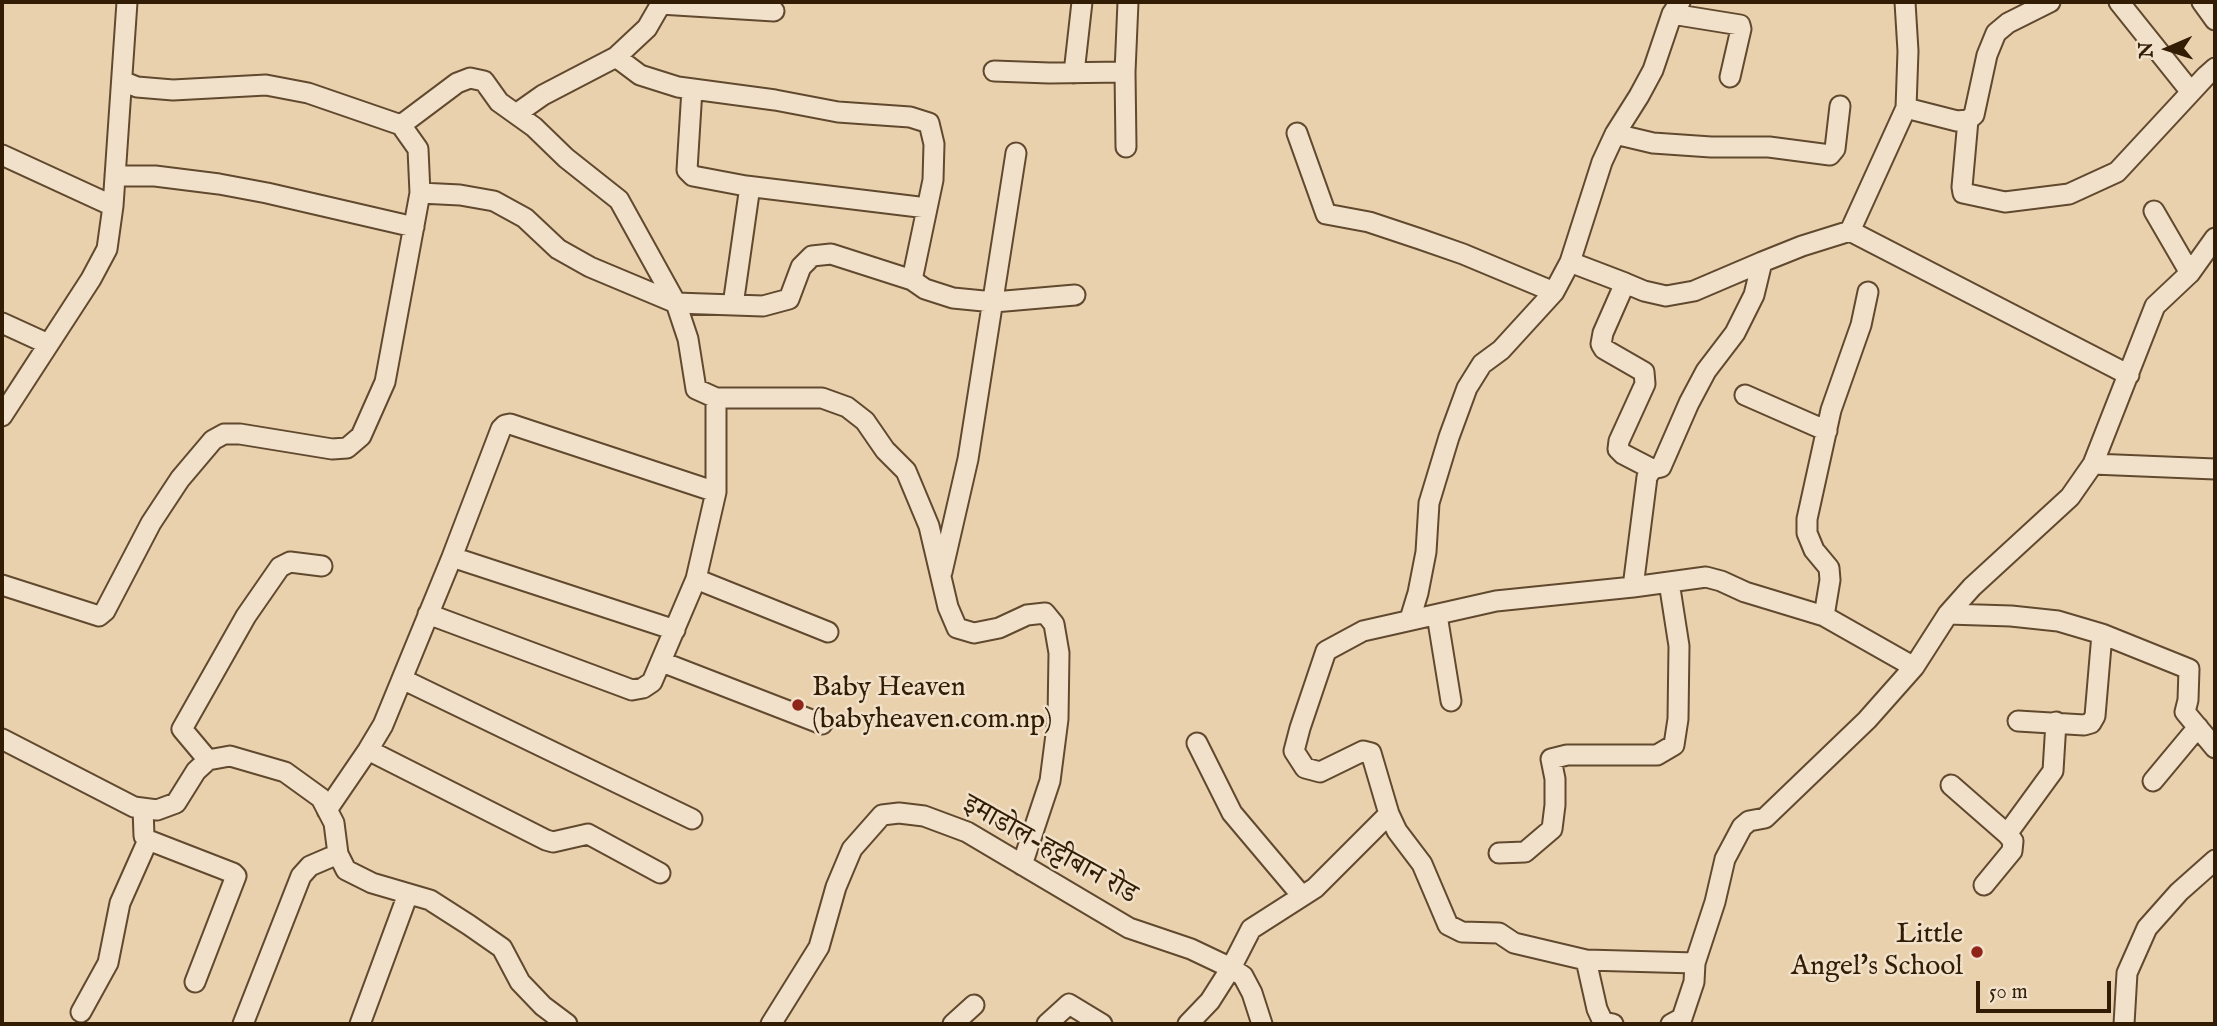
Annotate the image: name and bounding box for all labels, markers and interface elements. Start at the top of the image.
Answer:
north arrow [2133,14,2203,84]
text: N [2135,41,2159,59]
place label: Baby Heaven (babyheaven.com.np) [812,672,1052,738]
marker: Baby Heaven (babyheaven.com.np) [790,697,806,713]
street label: इमाडोल-हट्टीबान रोड [956,789,1142,913]
place label: Little Angel's School [1791,919,1963,985]
marker: Little Angel's School [1969,944,1985,960]
scale bar [1979,967,2114,1011]
text: 50 m [1989,979,2028,1006]

